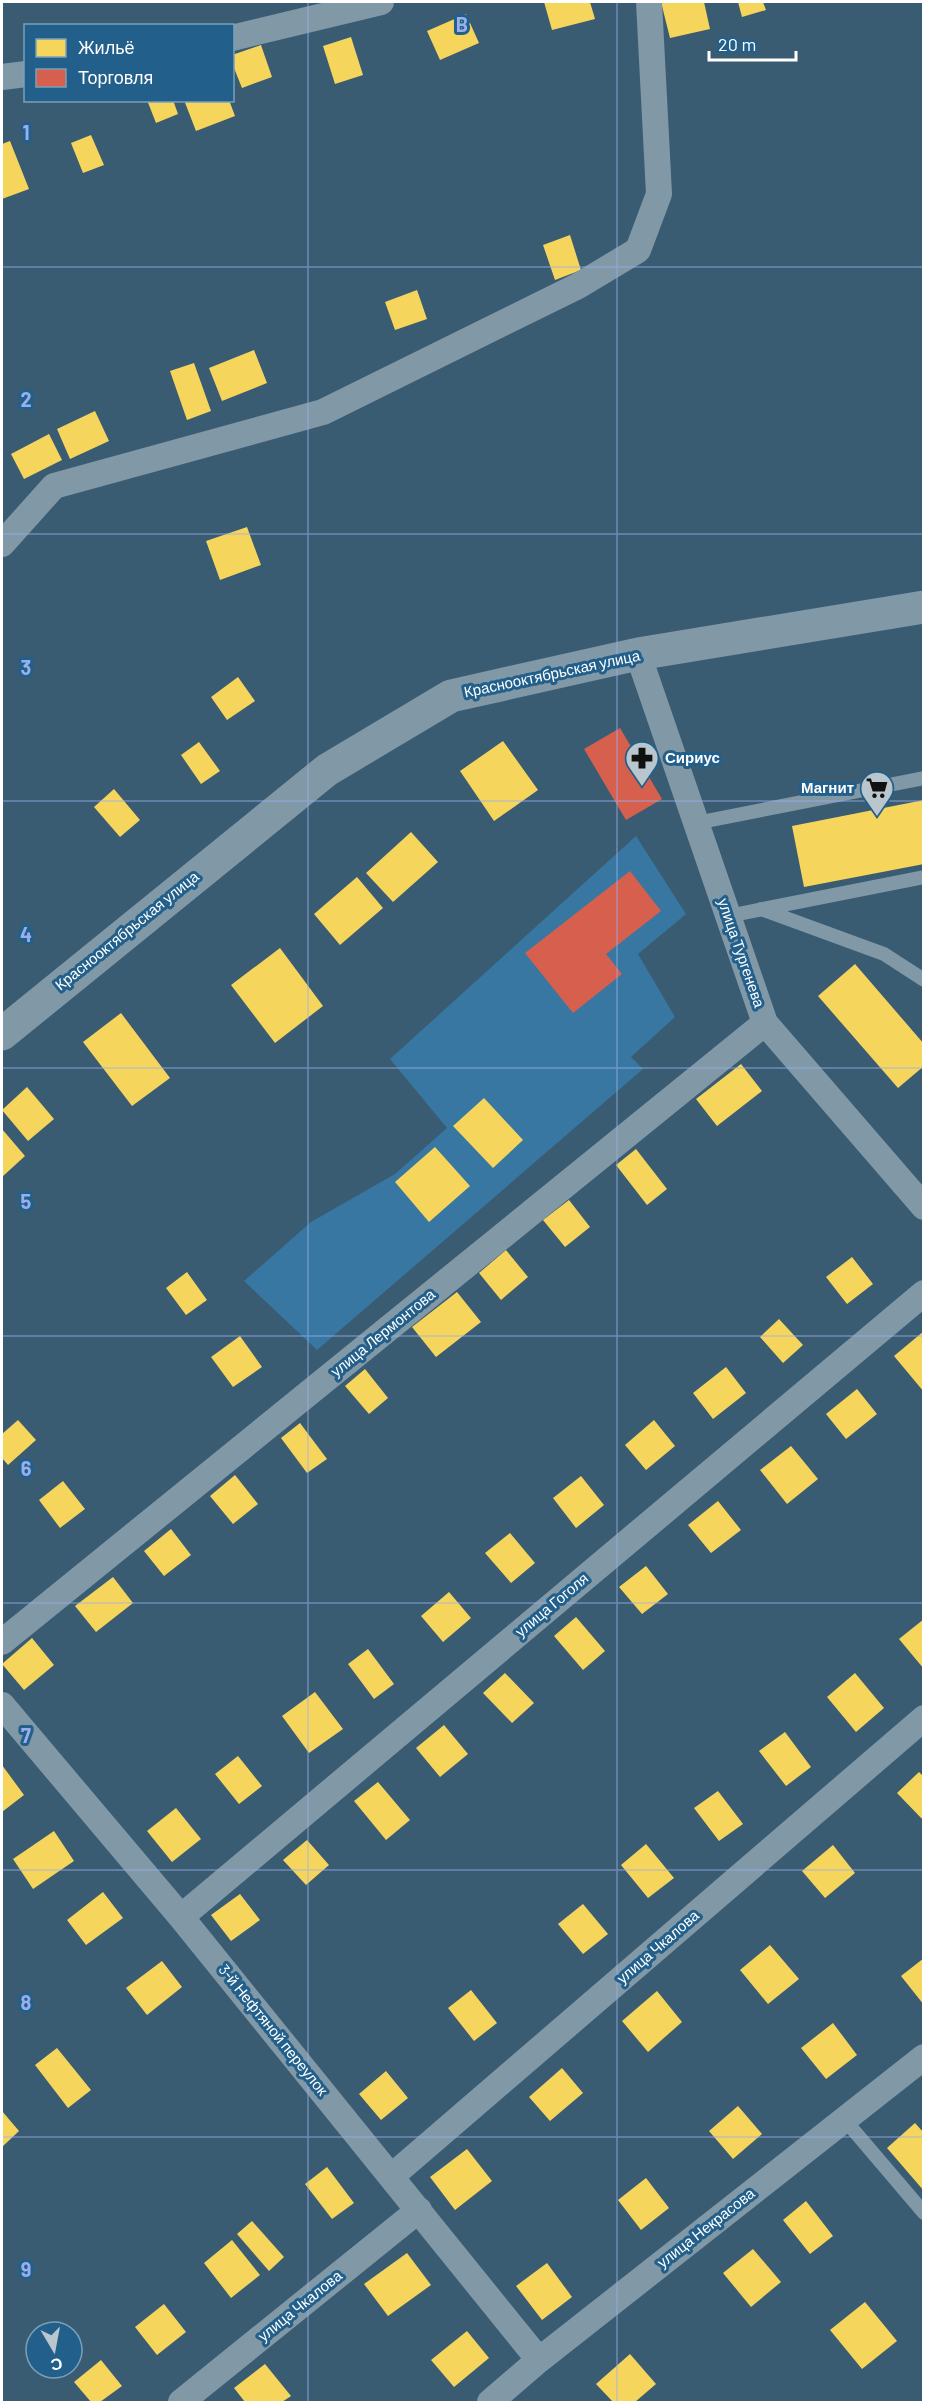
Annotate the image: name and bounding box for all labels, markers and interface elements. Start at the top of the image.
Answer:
text: B [456,12,468,36]
legend [24,24,234,102]
scale bar [709,24,796,62]
text: 20 m [718,33,756,55]
text: Жильё [78,36,135,58]
text: Торговля [78,66,153,88]
text: 1 [22,120,30,144]
text: 2 [20,387,32,411]
street label: Краснооктябрьская улица [462,645,642,700]
text: 3 [21,655,31,679]
pharmacy icon: Сириус [624,740,660,787]
place label: Сириус [665,748,720,766]
supermarket icon: Магнит [859,770,895,817]
place label: Магнит [801,778,854,796]
street label: Краснооктябрьская улица [51,866,202,994]
street label: улица Тургенева [715,896,769,1010]
text: 4 [20,922,32,946]
text: 5 [21,1189,32,1213]
street label: улица Лермонтова [327,1284,439,1380]
text: 6 [21,1456,32,1480]
street label: улица Гоголя [511,1568,592,1640]
text: 7 [21,1723,31,1747]
street label: улица Чкалова [613,1905,703,1987]
street label: 3-й Нефтяной переулок [215,1960,332,2099]
text: 8 [21,1990,32,2014]
street label: улица Некрасова [653,2183,758,2271]
text: 9 [21,2257,31,2281]
street label: улица Чкалова [254,2265,346,2345]
north arrow [24,2320,84,2380]
text: С [49,2355,64,2376]

